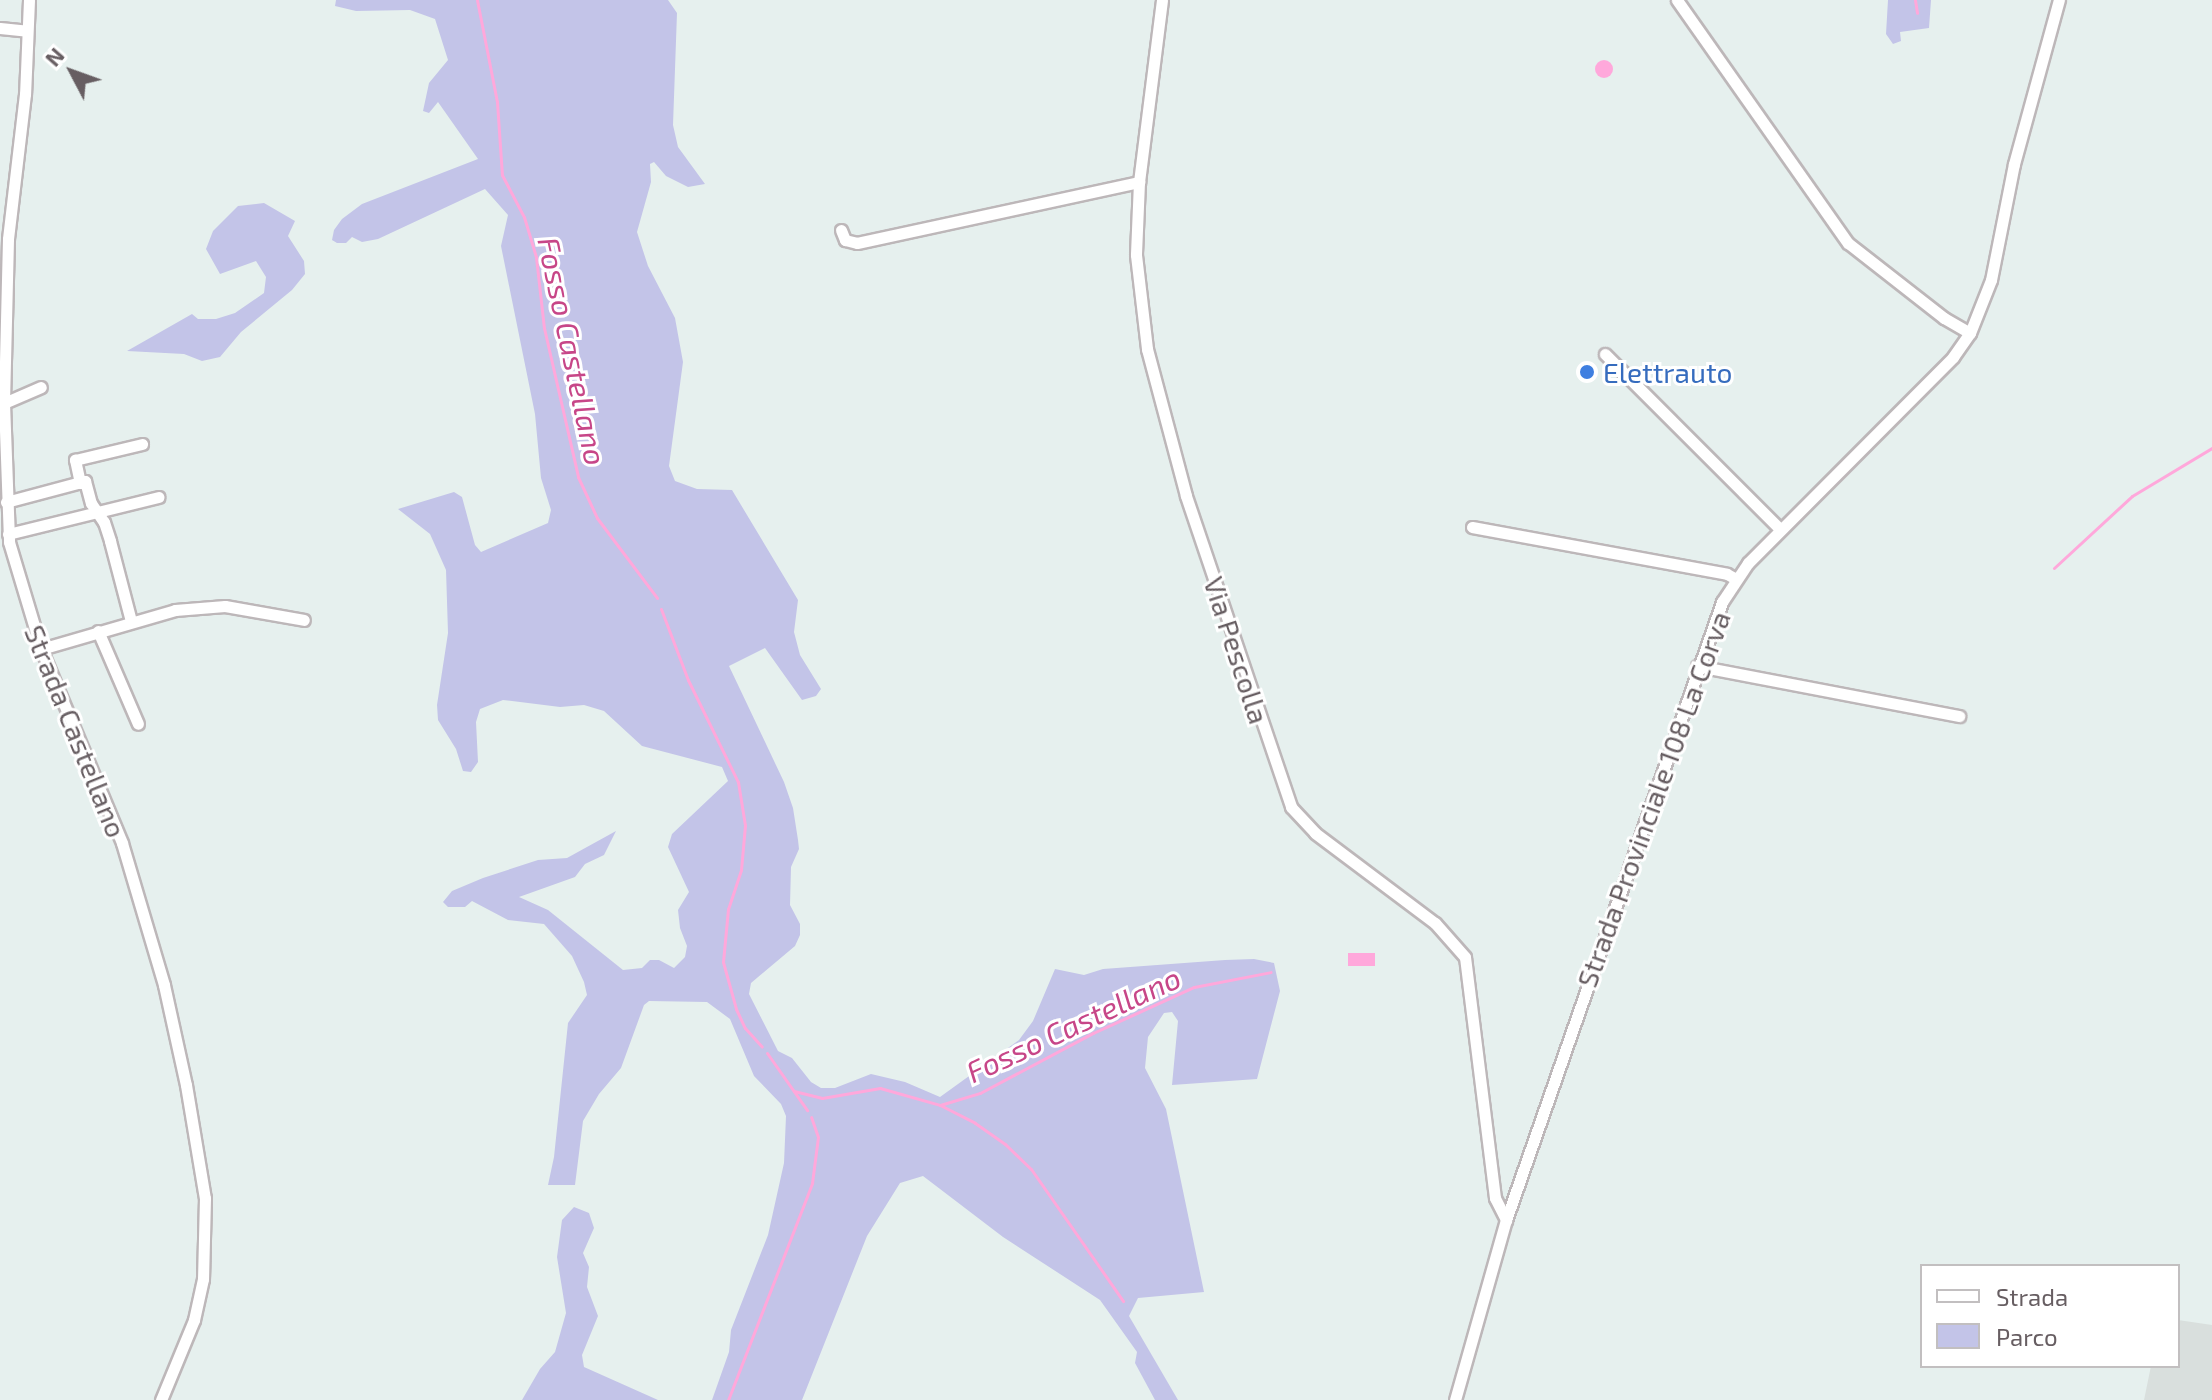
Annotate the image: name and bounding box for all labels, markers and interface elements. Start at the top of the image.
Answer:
north arrow [32,32,112,112]
text: N [39,42,69,71]
water label: Fosso Castellano [531,234,615,468]
place label: Elettrauto [1603,355,1732,389]
marker: Elettrauto [1578,363,1596,381]
street label: Via Pescolla [1197,572,1277,728]
street label: Strada Provinciale 108 La Corva [1569,606,1737,992]
street label: Strada Castellano [18,620,134,842]
water label: Fosso Castellano [960,959,1186,1089]
legend [1920,1264,2180,1368]
text: Strada [1996,1282,2068,1311]
text: Parco [1996,1322,2058,1351]

